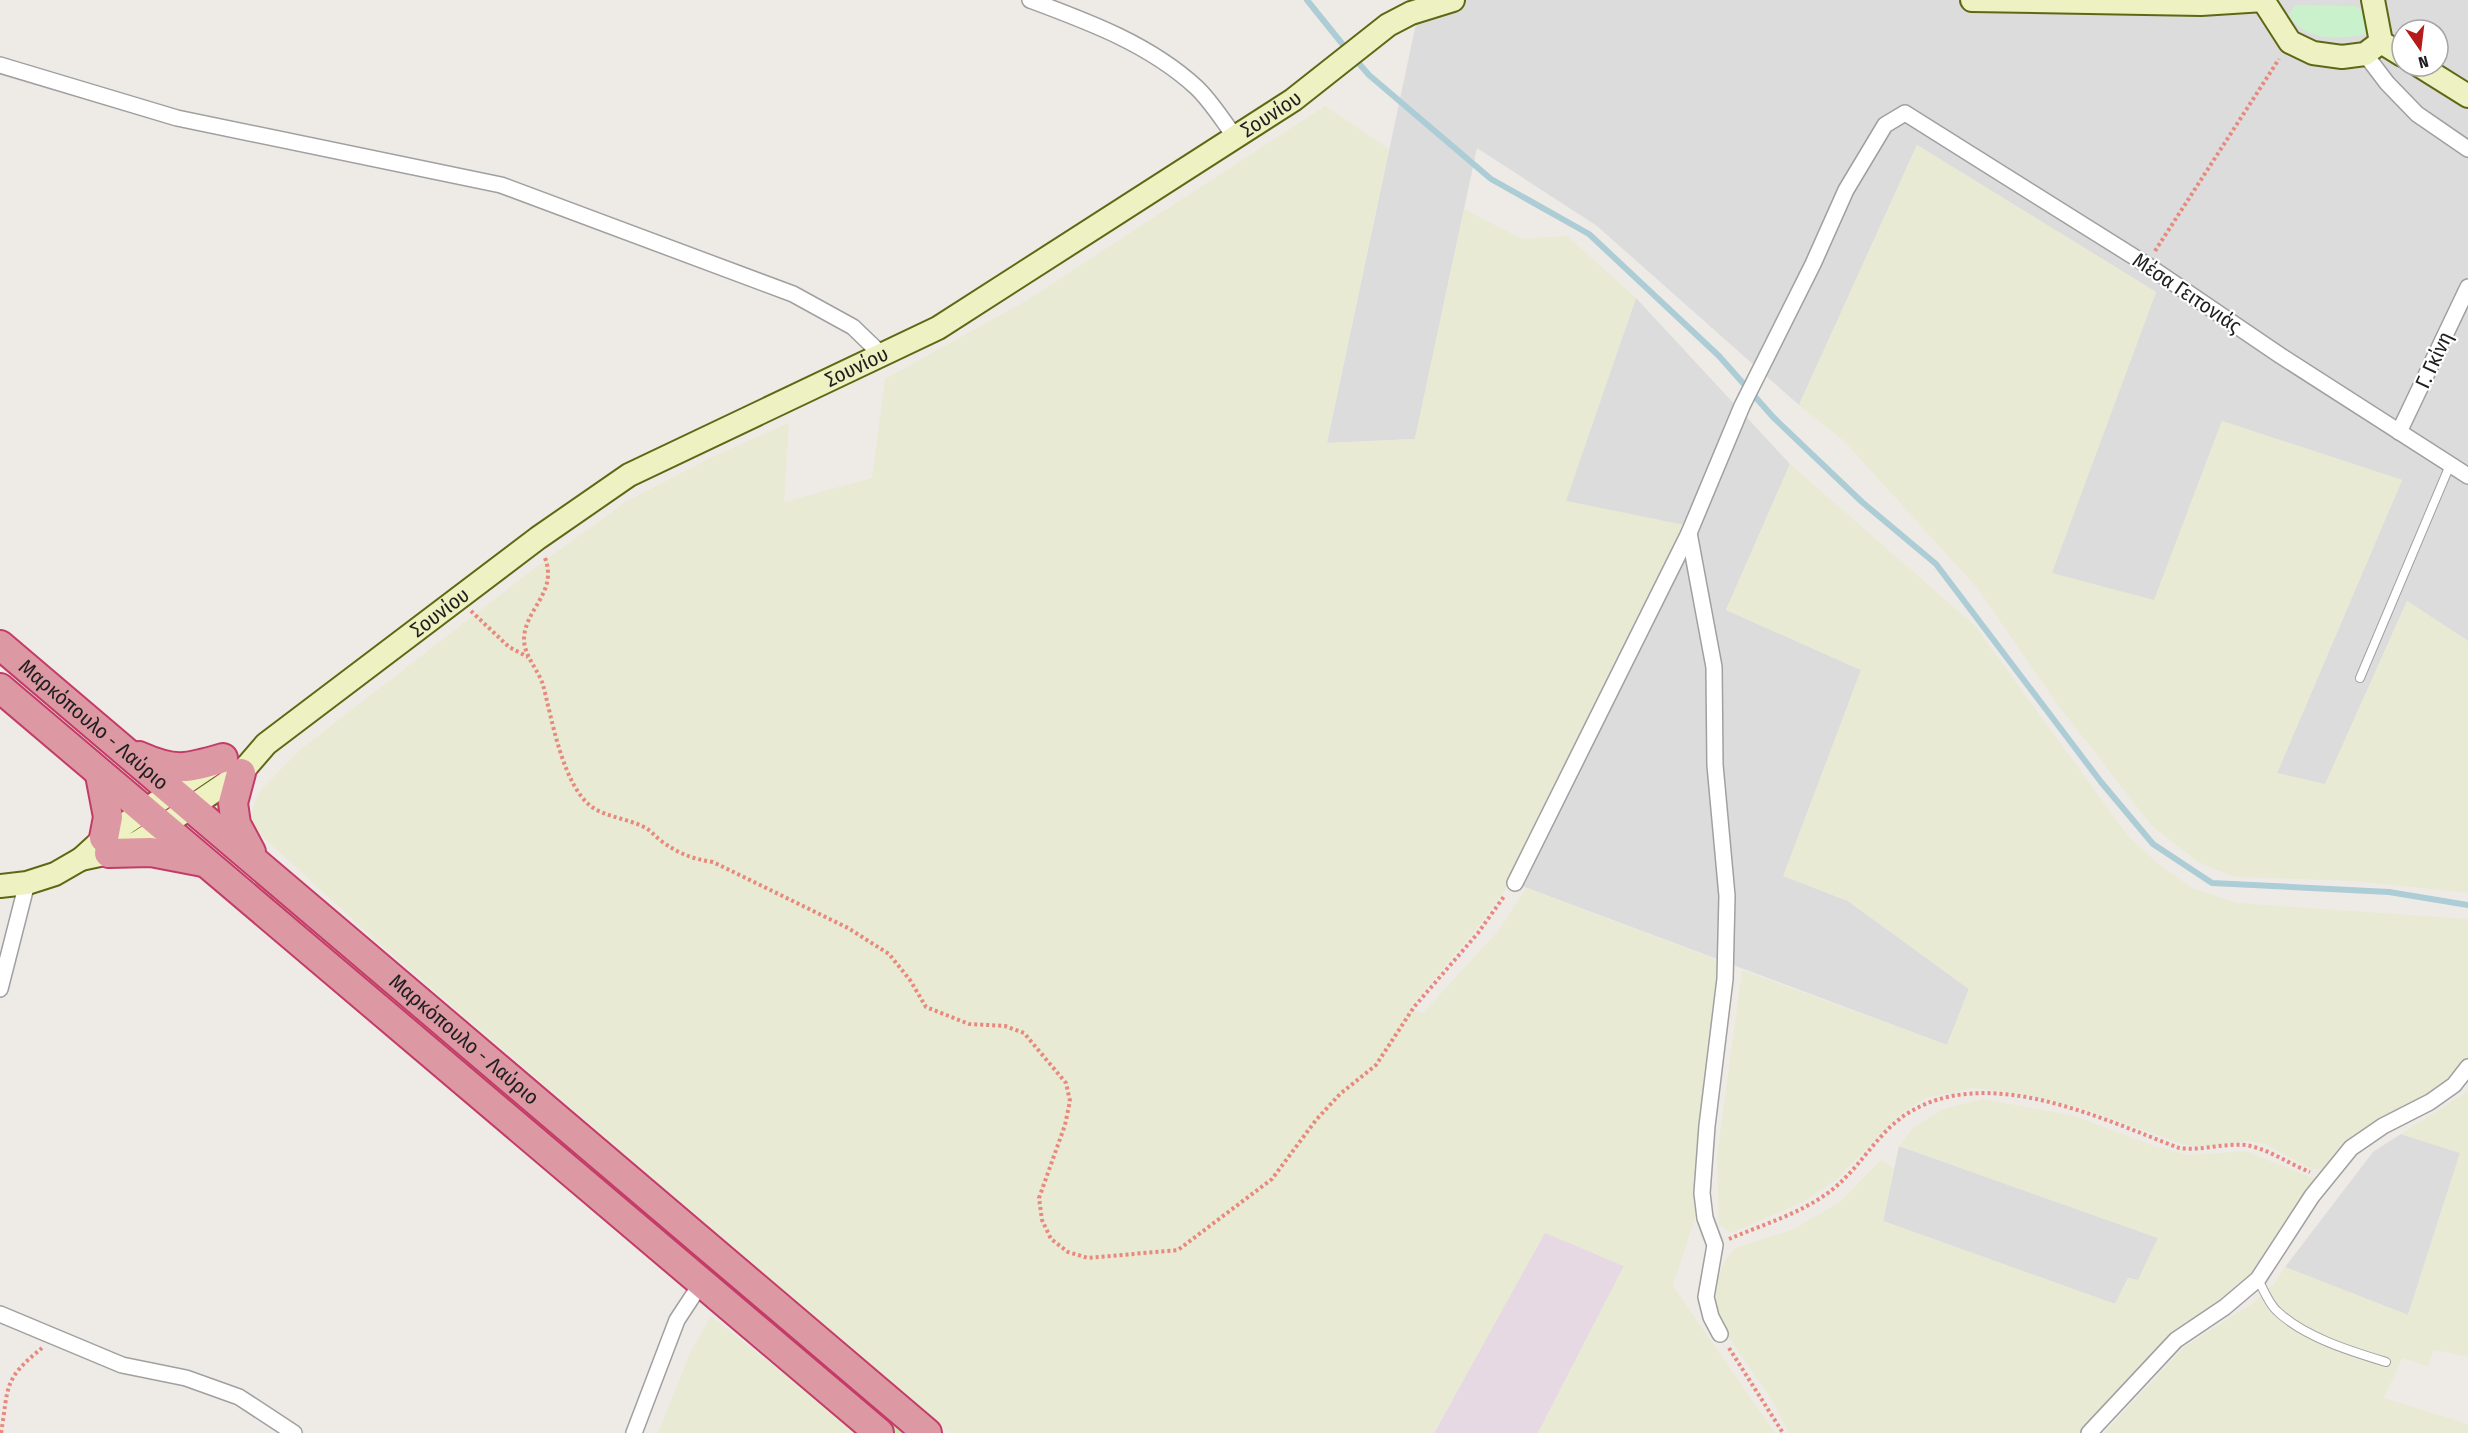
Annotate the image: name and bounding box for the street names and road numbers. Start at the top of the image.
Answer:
street label: Σουνίου [1236,85,1307,143]
street label: Μέσα Γειτονιάς [2128,247,2246,339]
street label: Γ. Γκίνη [2410,327,2458,393]
street label: Σουνίου [821,341,893,393]
street label: Σουνίου [405,582,474,643]
street label: Μαρκόπουλο - Λαύριο [13,654,174,796]
street label: Μαρκόπουλο - Λαύριο [384,968,544,1110]

